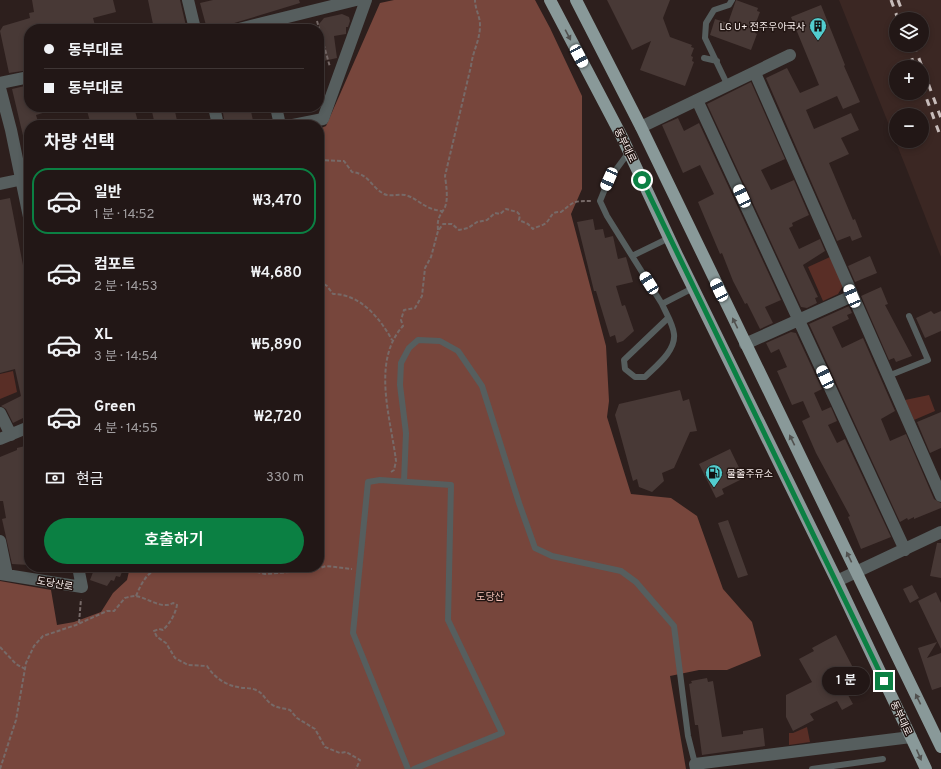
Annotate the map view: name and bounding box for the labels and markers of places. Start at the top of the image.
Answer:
building icon: LG U+ 전주우아국사 [808,16,828,41]
place label: LG U+ 전주우아국사 [719,21,806,34]
fuel station icon: 물줄주유소 [704,463,724,488]
place label: 물줄주유소 [727,468,773,481]

